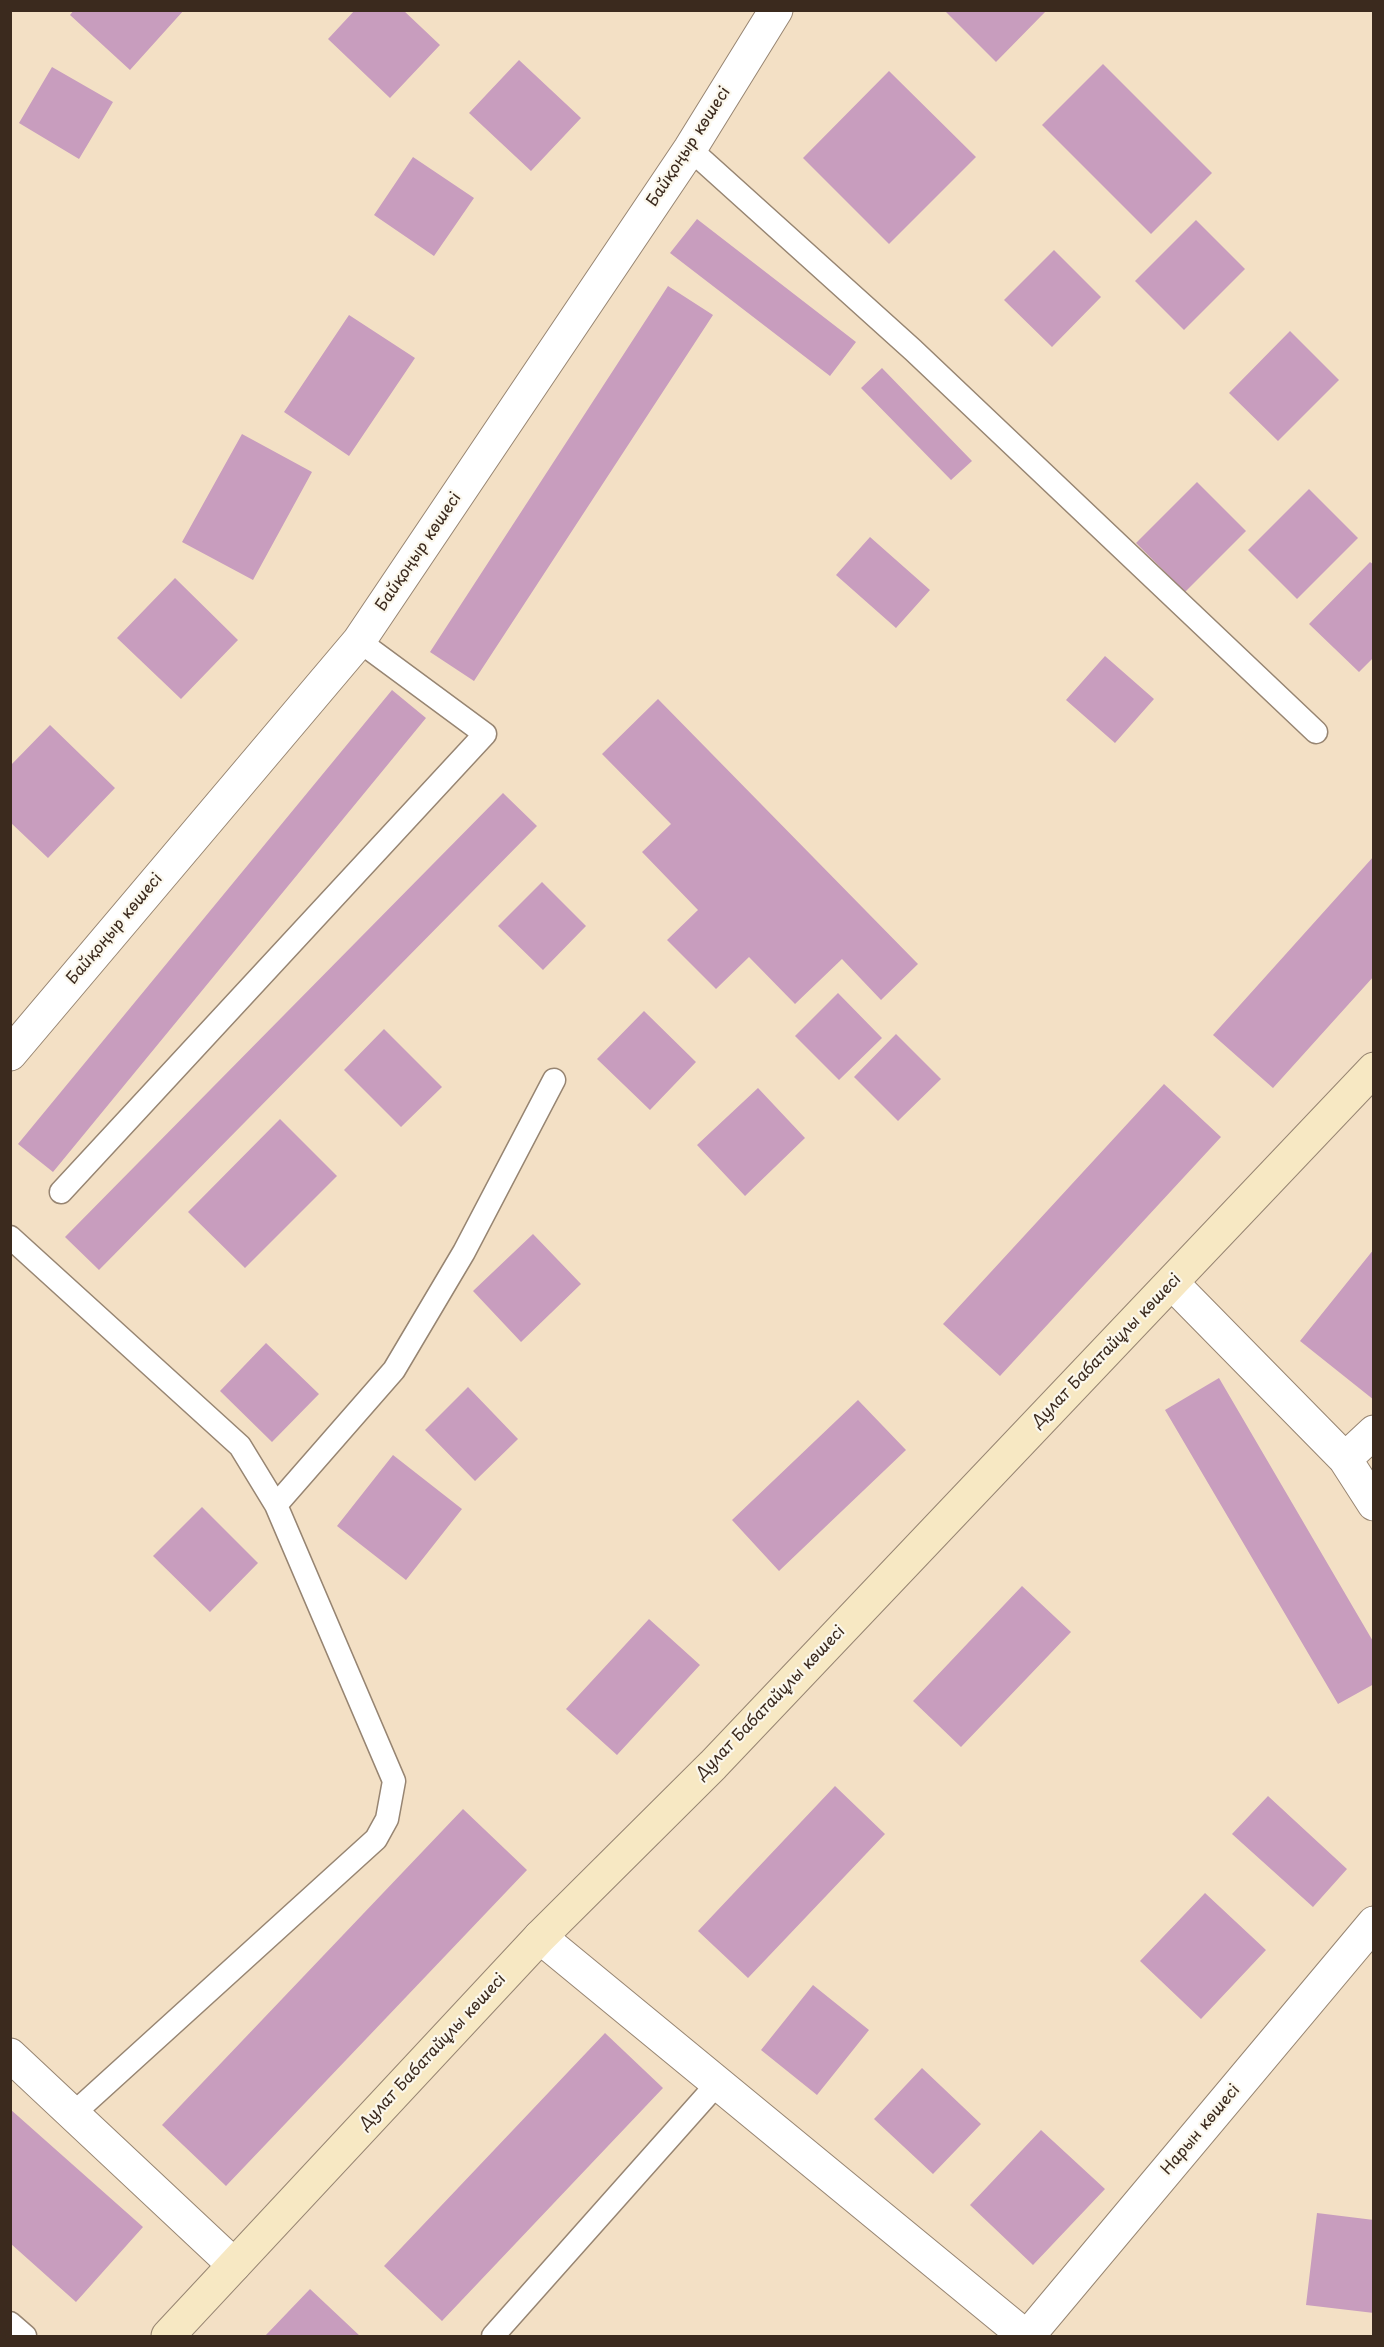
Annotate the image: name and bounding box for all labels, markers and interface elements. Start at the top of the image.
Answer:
street label: Байқоңыр көшесі [643,84,735,210]
street label: Байқоңыр көшесі [372,489,466,615]
street label: Байқоңыр көшесі [63,870,167,988]
street label: Дулат Бабатайұлы көшесі [1028,1270,1186,1432]
street label: Дулат Бабатайұлы көшесі [692,1622,850,1784]
street label: Дулат Бабатайұлы көшесі [356,1970,510,2134]
street label: Нарын көшесі [1158,2081,1244,2179]

